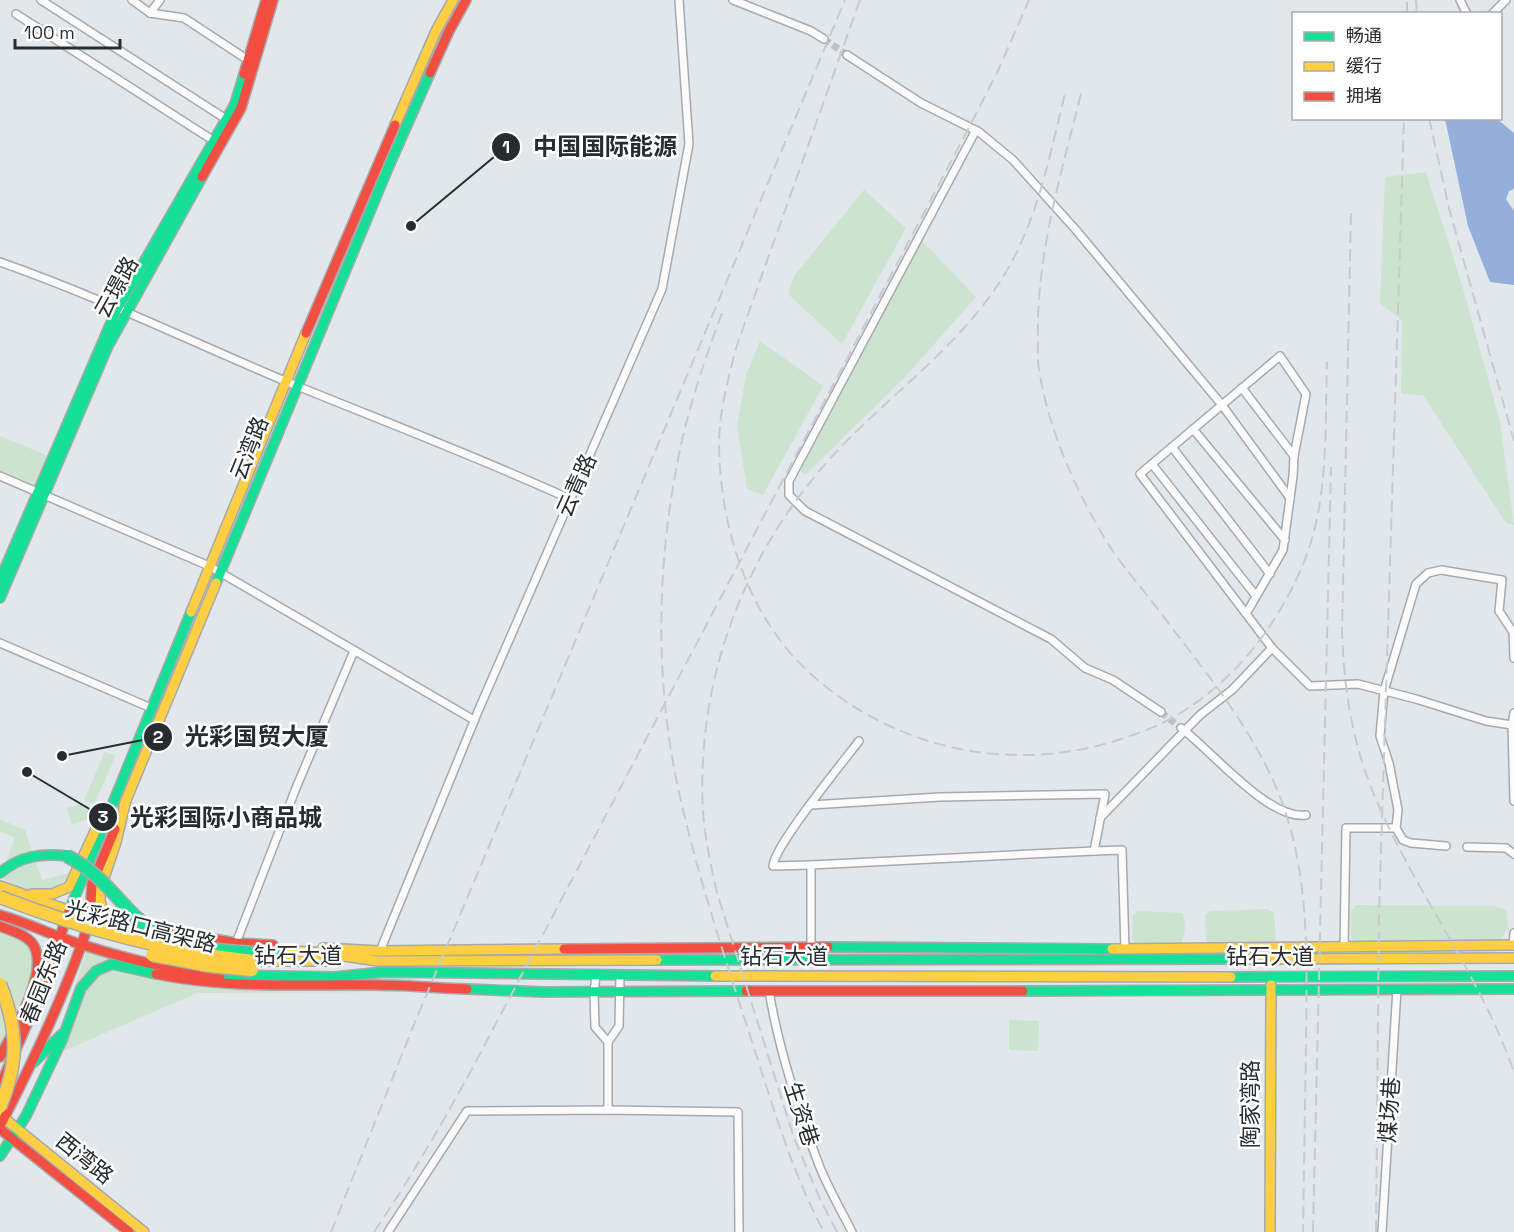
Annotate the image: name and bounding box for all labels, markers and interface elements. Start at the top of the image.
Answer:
scale bar [15,12,120,50]
legend [1292,12,1502,120]
text: 100 m [24,21,75,44]
text: 畅通 [1346,24,1382,47]
text: 缓行 [1346,54,1382,77]
text: 拥堵 [1346,84,1382,107]
callout: 中国国际能源 [491,126,689,168]
text: 中国国际能源 [533,131,677,162]
text: 1 [502,135,510,158]
street label: 云璟路 [88,251,144,323]
street label: 云湾路 [224,412,274,484]
street label: 云青路 [550,449,602,521]
callout: 光彩国贸大厦 [143,716,341,758]
text: 光彩国贸大厦 [185,721,329,752]
text: 2 [153,725,164,748]
callout: 光彩国际小商品城 [88,796,334,838]
text: 光彩国际小商品城 [130,802,322,833]
text: 3 [98,805,109,828]
street label: 光彩路口高架路 [63,894,219,958]
street label: 春园东路 [14,936,72,1028]
street label: 钻石大道 [254,941,342,969]
street label: 钻石大道 [740,942,828,970]
street label: 钻石大道 [1226,942,1314,970]
street label: 陶家湾路 [1236,1060,1264,1148]
street label: 煤场巷 [1373,1076,1405,1144]
street label: 生资巷 [778,1078,826,1150]
street label: 西湾路 [51,1126,119,1190]

